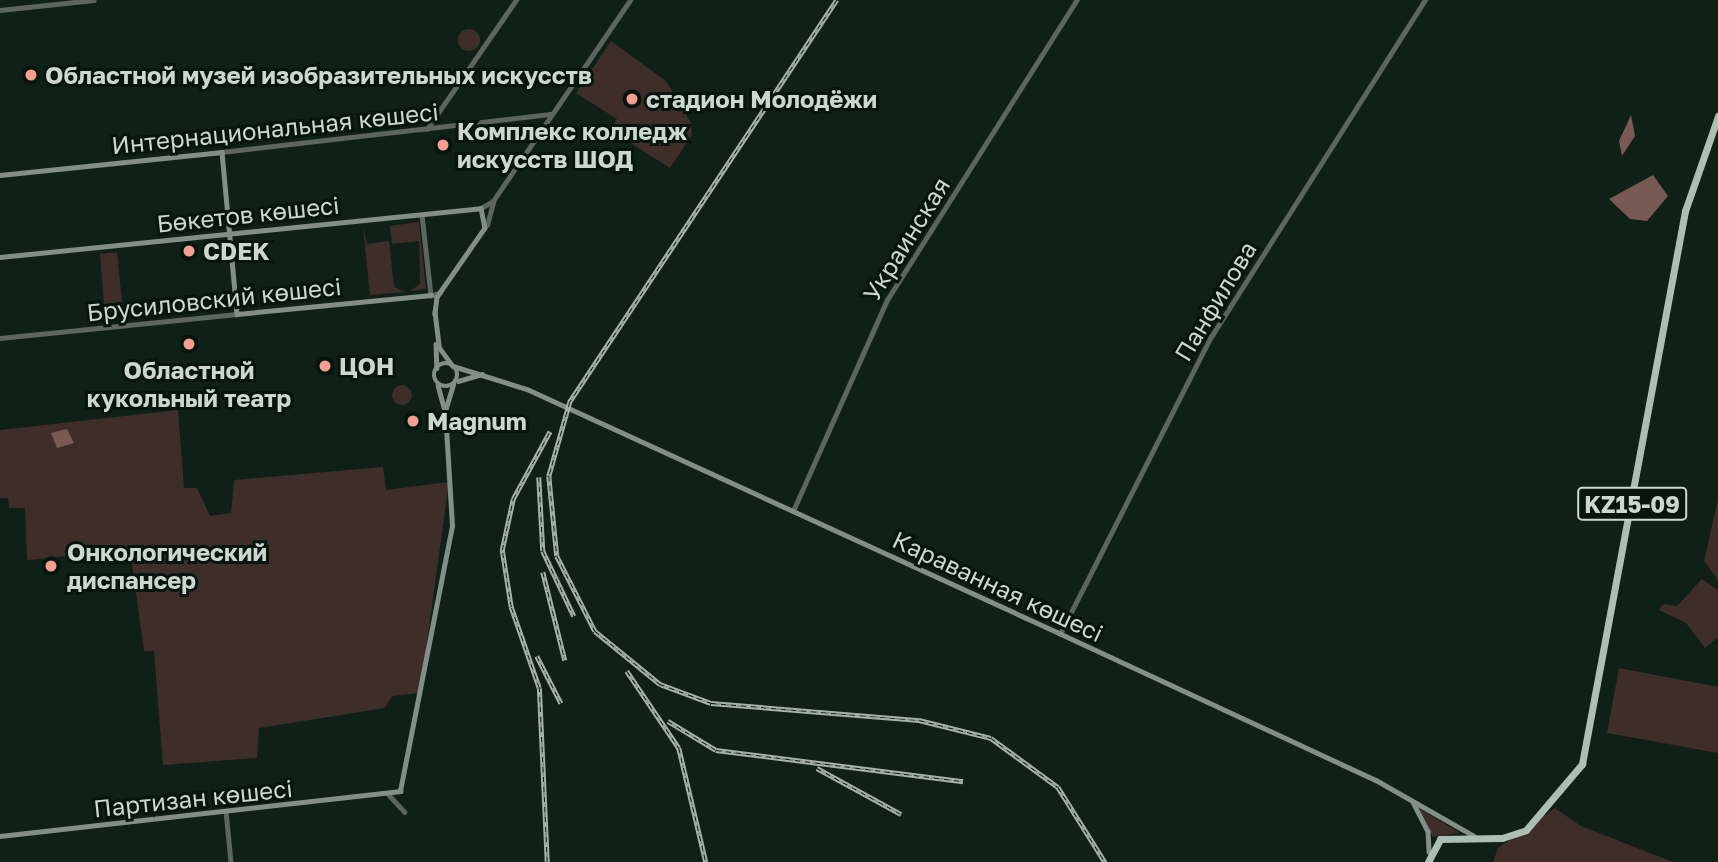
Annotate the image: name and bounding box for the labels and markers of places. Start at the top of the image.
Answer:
place label: Областной музей изобразительных искусств [45,61,592,89]
marker: Областной музей изобразительных искусств [23,67,39,83]
place label: стадион Молодёжи [646,85,877,113]
marker: стадион Молодёжи [624,91,640,107]
place label: Комплекс колледж искусств ШОД [457,117,687,173]
marker: Комплекс колледж искусств ШОД [435,137,451,153]
place label: CDEK [203,237,270,265]
marker: CDEK [181,243,197,259]
marker: Областной кукольный театр [181,336,197,352]
place label: ЦОН [339,352,394,380]
place label: Областной кукольный театр [87,356,291,412]
marker: ЦОН [317,358,333,374]
place label: Magnum [427,407,527,435]
marker: Magnum [405,413,421,429]
place label: Онкологический диспансер [67,538,267,594]
marker: Онкологический диспансер [41,556,61,576]

